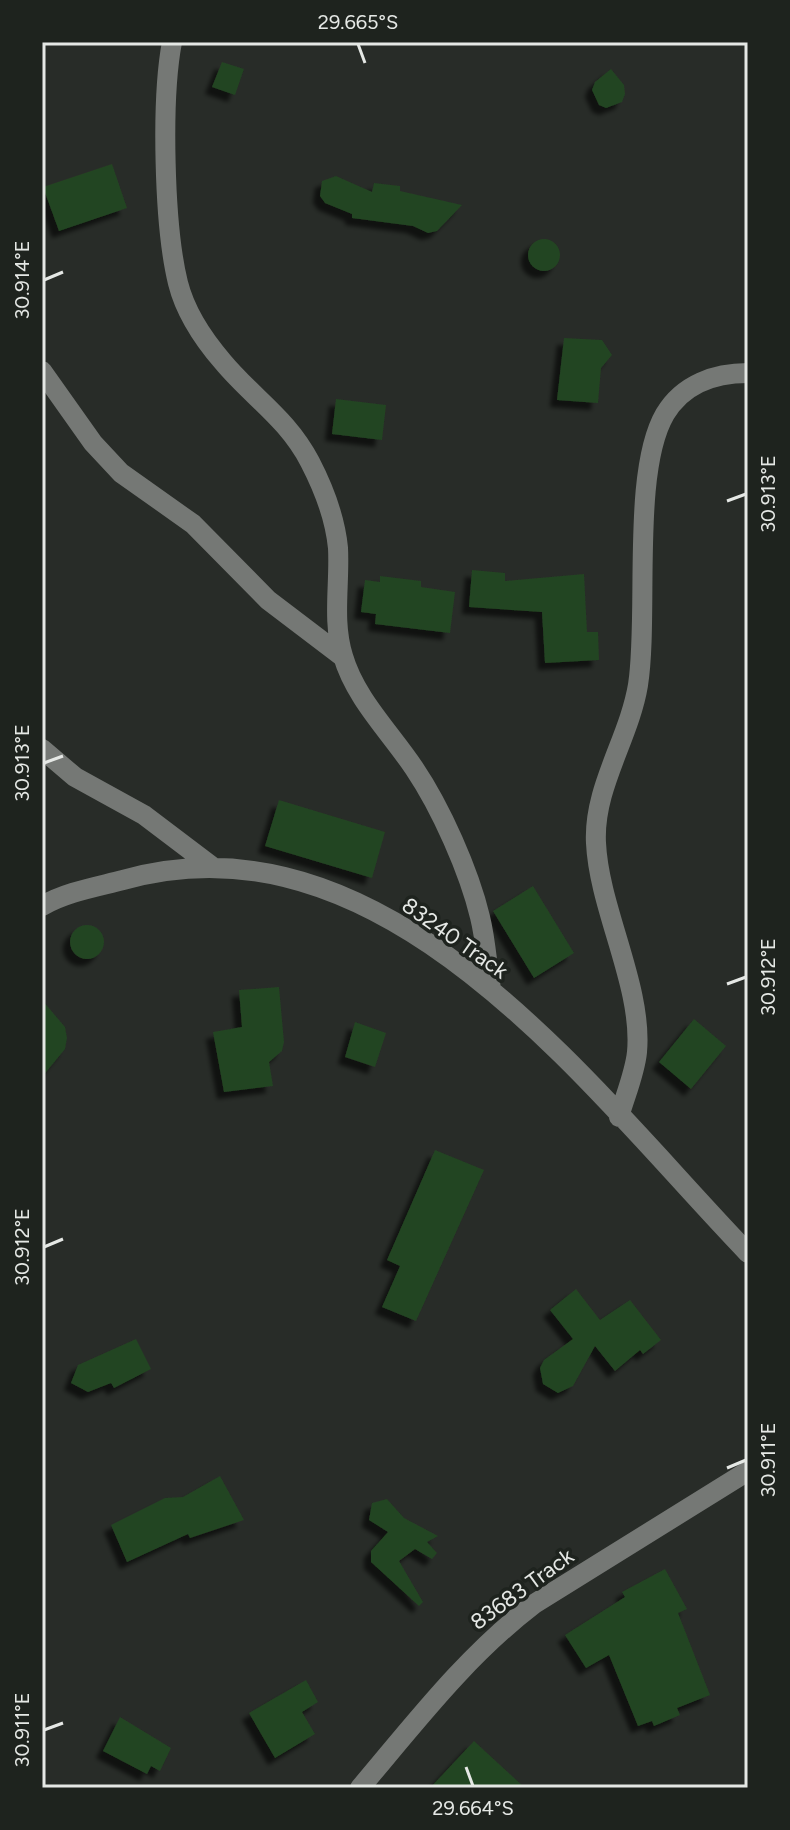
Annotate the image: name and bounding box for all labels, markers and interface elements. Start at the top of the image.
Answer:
text: 29.665°S [318,10,398,34]
text: 30.914°E [10,240,34,320]
text: 30.913°E [756,455,780,533]
text: 30.913°E [10,724,34,802]
street label: 83240 Track [397,892,514,985]
text: 30.912°E [756,938,780,1016]
text: 30.912°E [10,1208,34,1286]
text: 30.911°E [756,1423,780,1497]
street label: 83683 Track [465,1542,579,1636]
text: 30.911°E [10,1693,34,1767]
text: 29.664°S [432,1796,514,1820]

